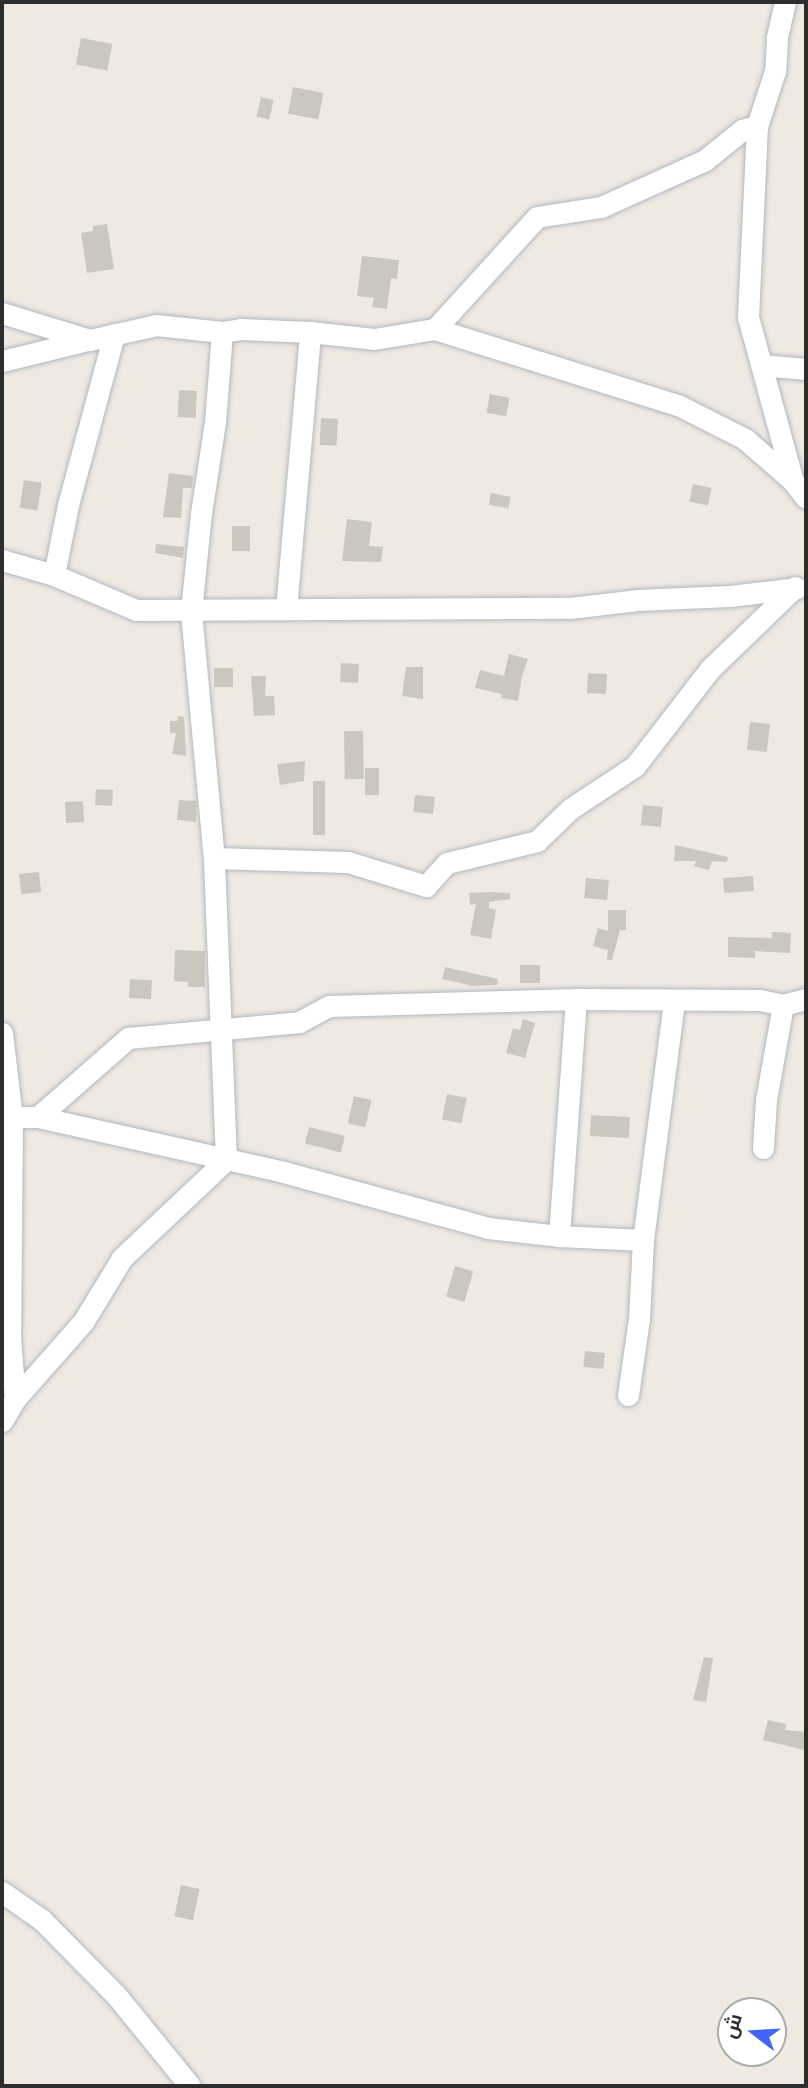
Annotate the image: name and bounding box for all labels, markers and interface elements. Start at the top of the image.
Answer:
north arrow [717,1997,787,2067]
text: ش [719,2011,748,2041]

